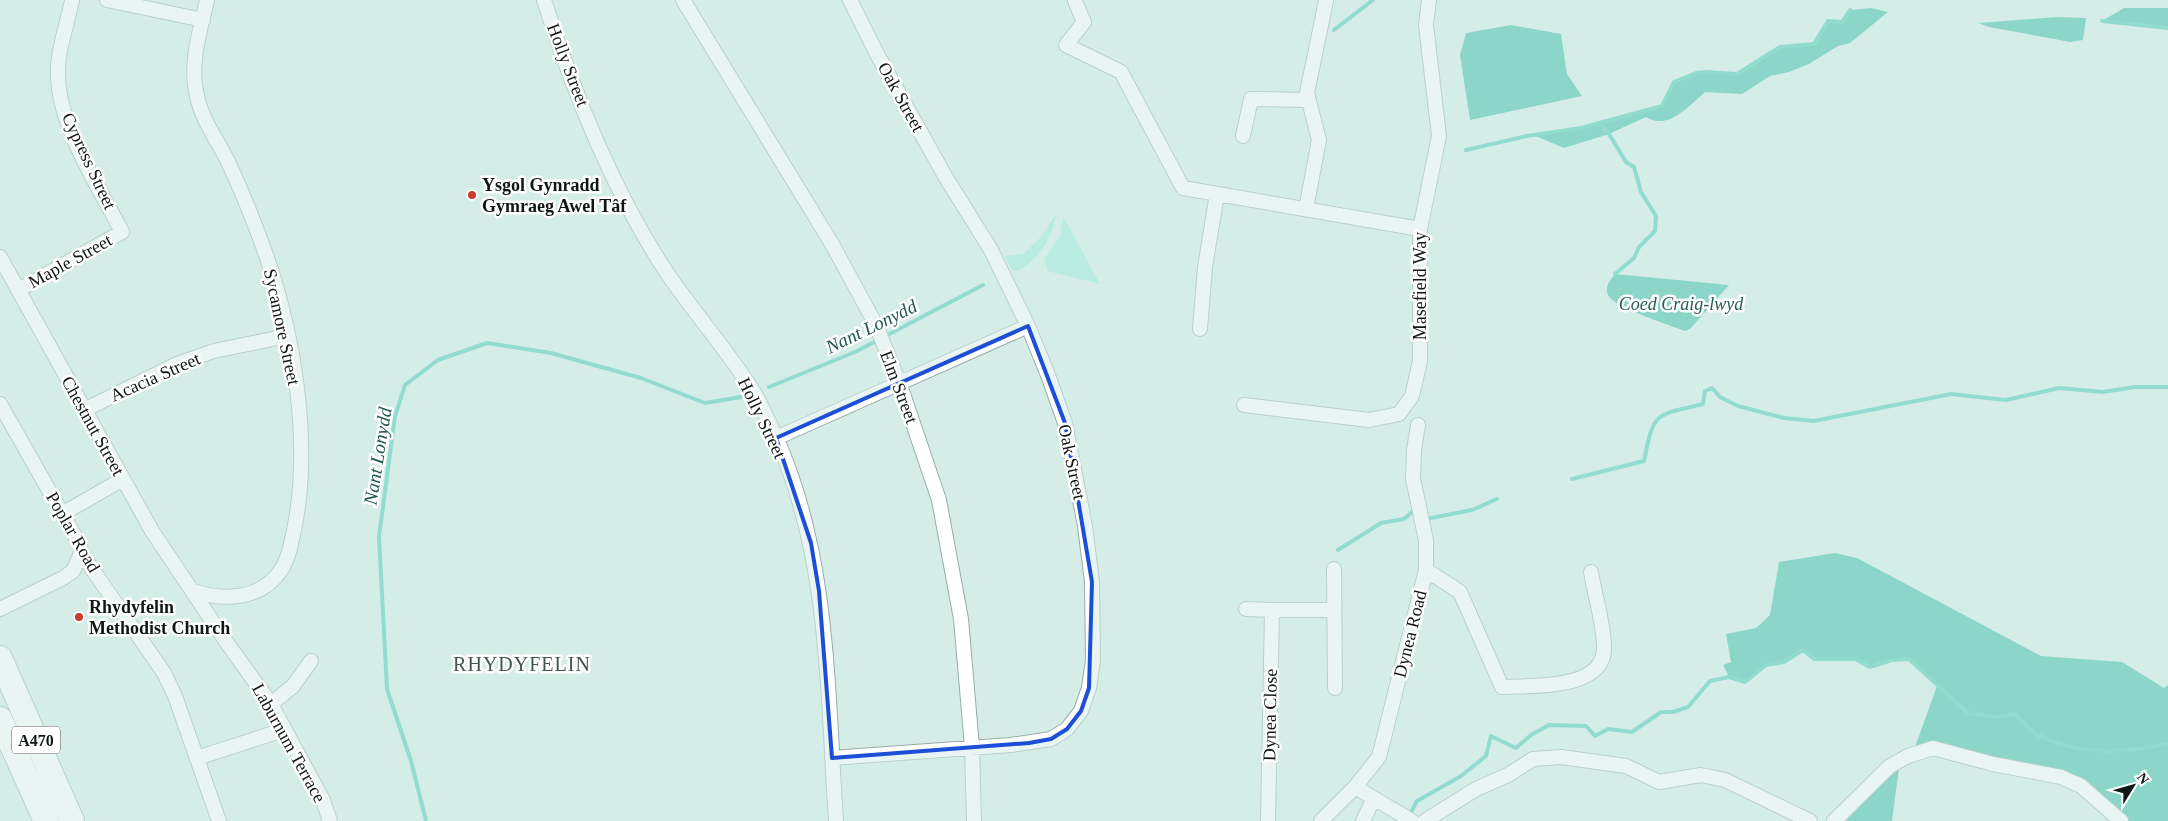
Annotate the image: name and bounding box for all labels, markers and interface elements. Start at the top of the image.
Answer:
street label: Holly Street [543,21,593,109]
street label: Oak Street [874,59,928,135]
street label: Cypress Street [58,109,120,213]
place label: Ysgol Gynradd Gymraeg Awel Tâf [482,175,627,216]
marker: Ysgol Gynradd Gymraeg Awel Tâf [466,189,478,201]
street label: Maple Street [25,230,115,292]
street label: Masefield Way [1410,232,1430,340]
street label: Sycamore Street [260,267,304,387]
park label: Coed Craig-lwyd [1619,294,1744,314]
water label: Nant Lonydd [821,295,921,358]
street label: Acacia Street [107,348,203,406]
street label: Elm Street [876,348,922,426]
street label: Chestnut Street [57,373,129,479]
street label: Holly Street [734,374,790,462]
water label: Nant Lonydd [359,405,396,507]
street label: Oak Street [1054,423,1090,501]
street label: Poplar Road [42,488,104,576]
street label: Dynea Road [1389,588,1431,680]
place label: Rhydyfelin Methodist Church [89,597,230,638]
marker: Rhydyfelin Methodist Church [73,611,85,623]
district label: RHYDYFELIN [453,653,591,675]
street label: Dynea Close [1259,669,1281,761]
street label: Laburnum Terrace [248,680,330,806]
road number: A470 [12,726,60,754]
north arrow [2108,761,2158,811]
text: N [2134,770,2152,787]

